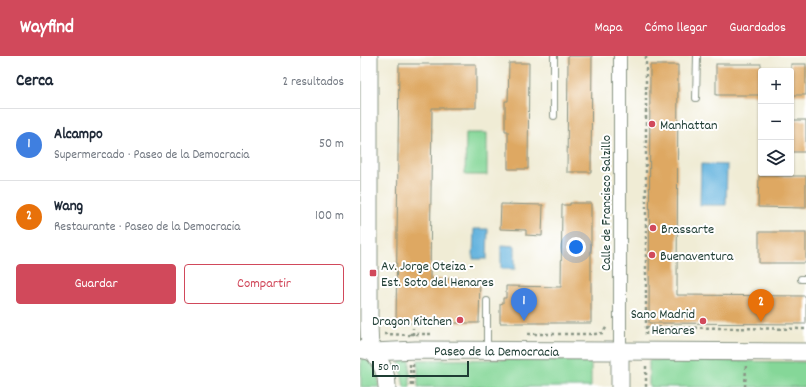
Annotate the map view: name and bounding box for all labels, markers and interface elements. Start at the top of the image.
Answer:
text: Wayfind [20,15,74,42]
text: Mapa [595,18,622,38]
text: Cómo llegar [644,18,707,38]
text: Guardados [729,18,786,38]
map controls [758,68,794,176]
button: + [758,68,794,104]
text: Cerca [16,70,53,94]
text: 2 resultados [282,73,344,92]
button: − [758,104,794,140]
place label: Manhattan [660,116,718,136]
marker: Manhattan [647,119,657,129]
text: Alcampo [54,124,103,146]
text: 1 [28,135,30,154]
text: 50 m [319,135,344,154]
street label: Calle de Francisco Salzillo [597,135,617,271]
button: layers [758,140,794,176]
text: Supermercado · Paseo de la Democracia [54,146,249,165]
text: Wang [54,196,83,218]
text: 2 [26,207,32,226]
text: 100 m [315,207,344,226]
text: Restaurante · Paseo de la Democracia [54,218,240,237]
place label: Brassarte [661,220,714,240]
marker: Brassarte [648,223,658,233]
your location [566,237,586,257]
place label: Buenaventura [660,247,734,267]
marker: Buenaventura [647,250,657,260]
place label: Av. Jorge Oteiza - Est. Soto del Henares [381,257,494,293]
button: Guardar [16,264,176,304]
button: Compartir [184,264,344,304]
marker: Av. Jorge Oteiza - Est. Soto del Henares [368,268,378,278]
pin: 1 [511,288,537,321]
pin: 2 [748,289,774,322]
place label: Sano Madrid Henares [631,305,695,341]
place label: Dragon Kitchen [372,312,452,332]
marker: Dragon Kitchen [455,315,465,325]
marker: Sano Madrid Henares [698,316,708,326]
street label: Paseo de la Democracia [434,342,560,363]
scale bar [372,359,469,378]
text: 50 m [378,360,399,376]

